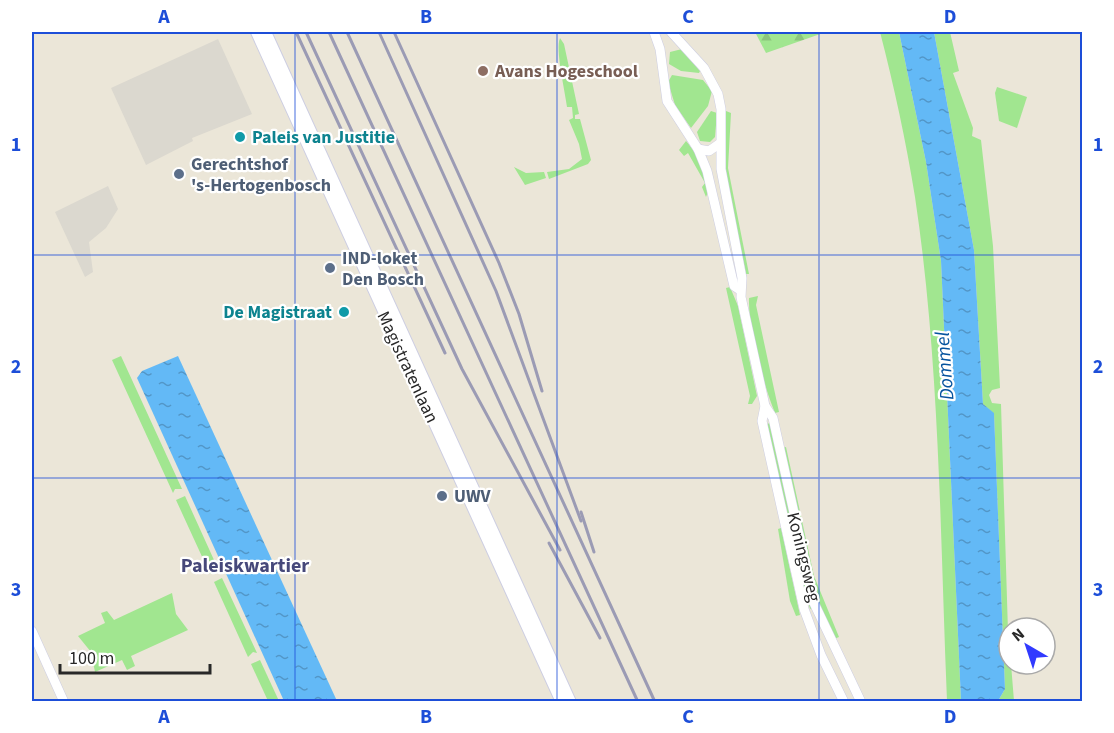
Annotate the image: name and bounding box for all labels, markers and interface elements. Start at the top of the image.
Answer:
text: A [157,3,170,31]
text: B [420,3,432,31]
text: C [682,3,694,31]
text: D [944,3,956,31]
place label: Avans Hogeschool [494,59,638,84]
marker: Avans Hogeschool [476,64,490,78]
place label: Paleis van Justitie [252,125,395,150]
marker: Paleis van Justitie [233,130,247,144]
text: 1 [11,131,21,159]
text: 1 [1093,131,1103,159]
place label: Gerechtshof 's-Hertogenbosch [191,152,331,198]
marker: Gerechtshof 's-Hertogenbosch [172,167,186,181]
place label: IND-loket Den Bosch [342,246,424,292]
marker: IND-loket Den Bosch [323,261,337,275]
place label: De Magistraat [223,300,332,325]
marker: De Magistraat [337,305,351,319]
street label: Magistratenlaan [371,307,444,427]
water label: Dommel [929,331,961,401]
text: 2 [11,353,21,381]
text: 2 [1093,353,1103,381]
place label: UWV [454,484,492,509]
marker: UWV [435,489,449,503]
street label: Koningsweg [780,510,827,605]
district label: Paleiskwartier [181,552,309,580]
text: 3 [11,576,21,604]
text: 3 [1093,576,1103,604]
north arrow [997,616,1057,676]
text: N [1007,623,1029,647]
scale bar [60,637,210,675]
text: 100 m [69,646,114,671]
text: A [157,703,170,731]
text: B [420,703,432,731]
text: C [682,703,694,731]
text: D [944,703,956,731]

